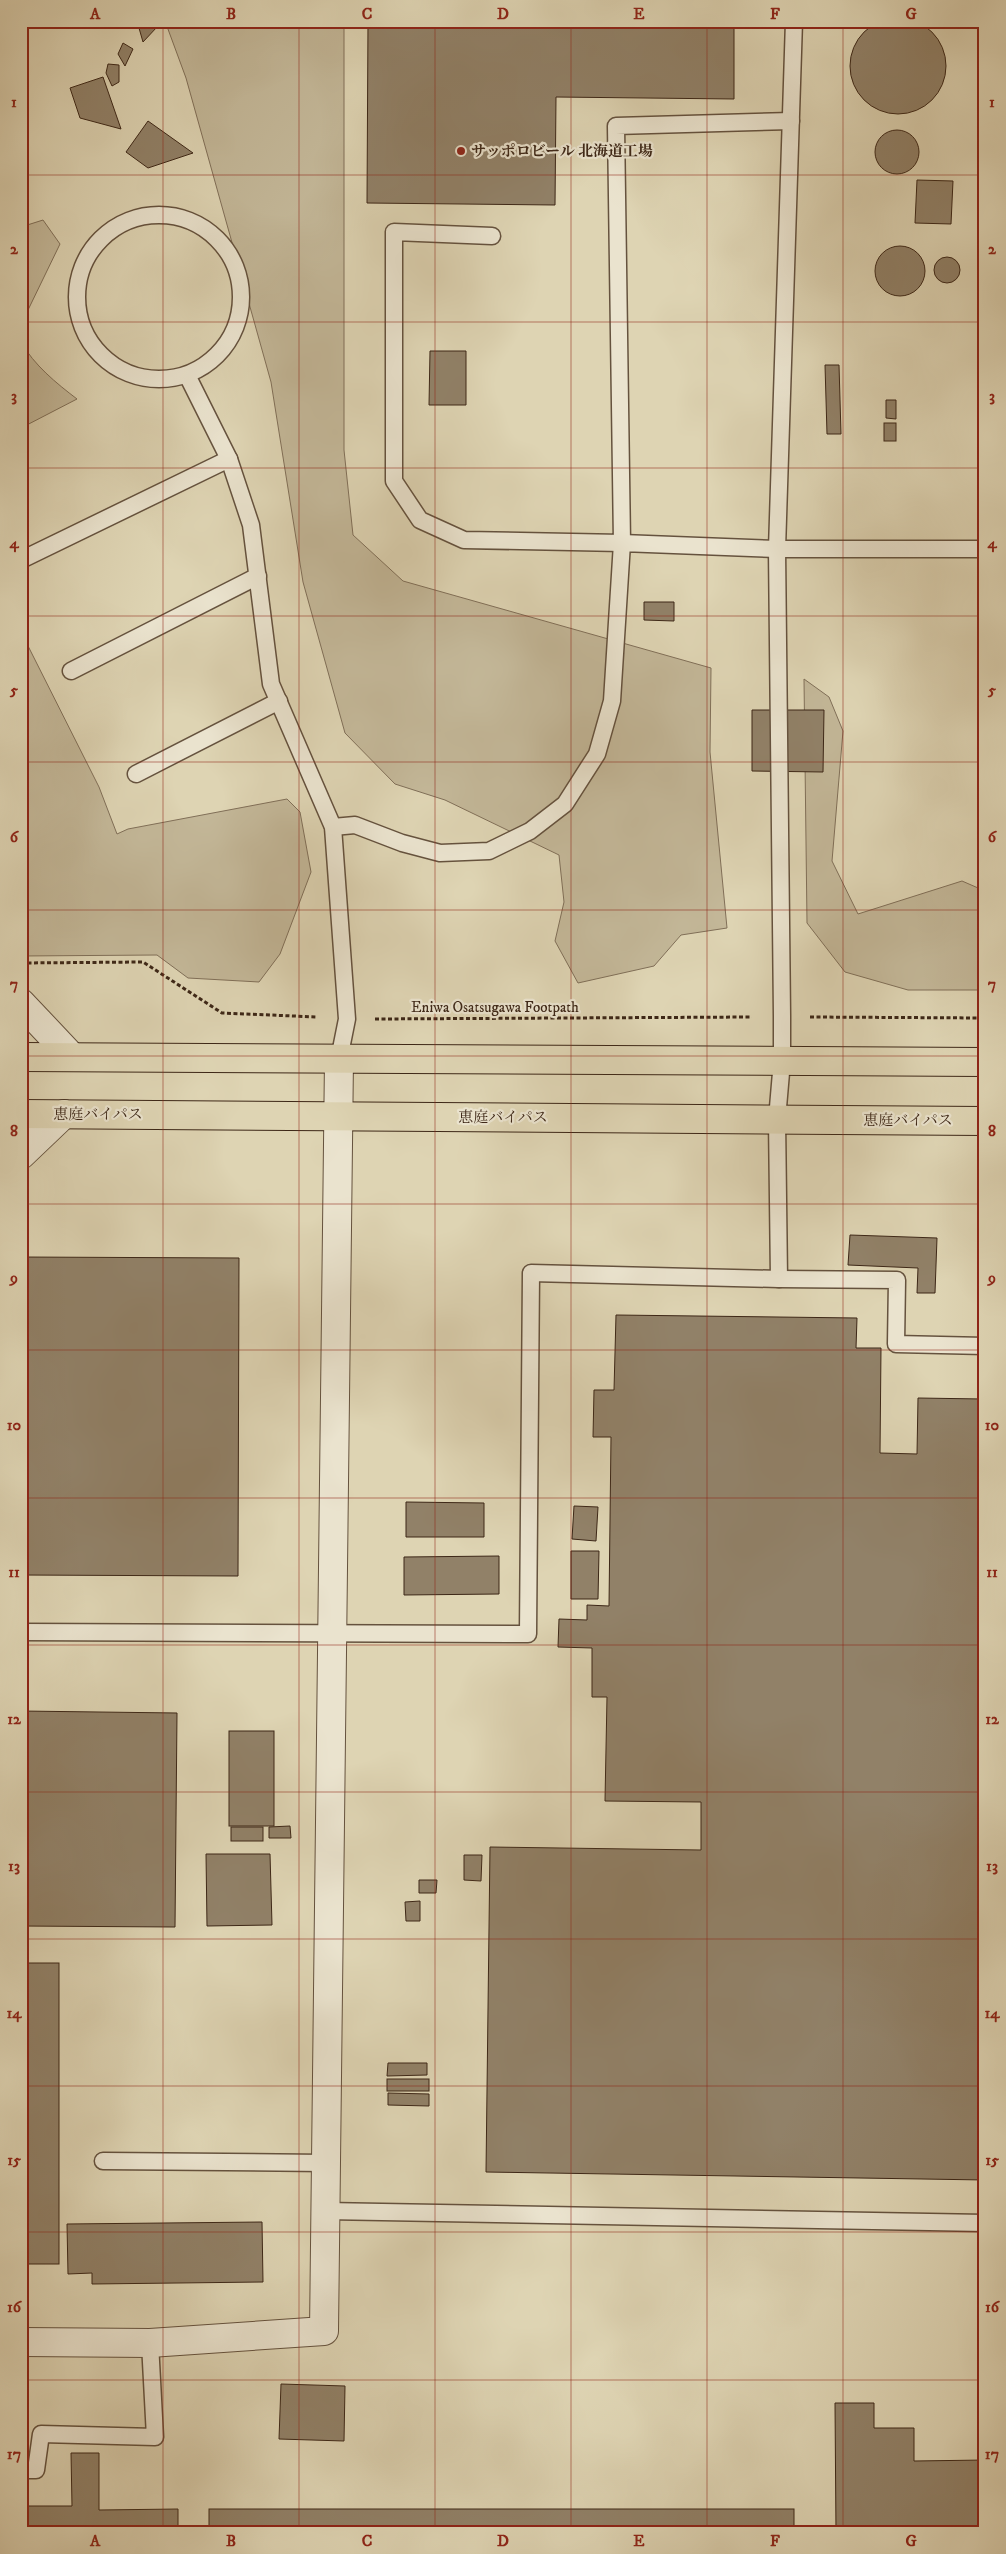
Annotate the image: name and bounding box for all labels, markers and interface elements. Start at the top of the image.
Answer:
text: A [89,4,101,24]
text: B [226,4,236,24]
text: C [362,4,372,24]
text: D [497,4,509,24]
text: E [633,4,645,24]
text: F [770,4,780,24]
text: G [905,4,917,24]
text: 1 [11,92,17,112]
text: 1 [989,92,995,112]
place label: サッポロビール 北海道工場 [471,142,653,161]
marker: サッポロビール 北海道工場 [455,145,467,157]
text: 2 [10,239,19,259]
text: 2 [988,239,997,259]
text: 3 [11,386,17,406]
text: 3 [989,386,995,406]
text: 4 [8,533,19,553]
text: 4 [986,533,997,553]
text: 5 [9,680,18,700]
text: 5 [987,680,996,700]
text: 6 [10,827,20,847]
text: 6 [988,827,998,847]
text: 7 [10,974,18,994]
text: 7 [988,974,996,994]
street label: Eniwa Osatsugawa Footpath [411,998,579,1017]
street label: 恵庭バイパス [53,1105,143,1124]
street label: 恵庭バイパス [458,1108,548,1127]
street label: 恵庭バイパス [863,1111,953,1130]
text: 8 [10,1121,18,1141]
text: 8 [988,1121,996,1141]
text: 9 [9,1268,18,1288]
text: 9 [987,1268,996,1288]
text: 10 [7,1415,22,1435]
text: 10 [985,1415,1000,1435]
text: 11 [8,1562,20,1582]
text: 11 [986,1562,998,1582]
text: 12 [7,1709,22,1729]
text: 12 [985,1709,1000,1729]
text: 13 [8,1856,20,1876]
text: 13 [986,1856,998,1876]
text: 14 [6,2003,22,2023]
text: 14 [984,2003,1000,2023]
text: 15 [7,2150,21,2170]
text: 15 [985,2150,999,2170]
text: 16 [7,2297,23,2317]
text: 16 [985,2297,1001,2317]
text: 17 [7,2444,21,2464]
text: 17 [985,2444,999,2464]
text: A [89,2531,101,2551]
text: B [226,2531,236,2551]
text: C [362,2531,372,2551]
text: D [497,2531,509,2551]
text: E [633,2531,645,2551]
text: F [770,2531,780,2551]
text: G [905,2531,917,2551]

